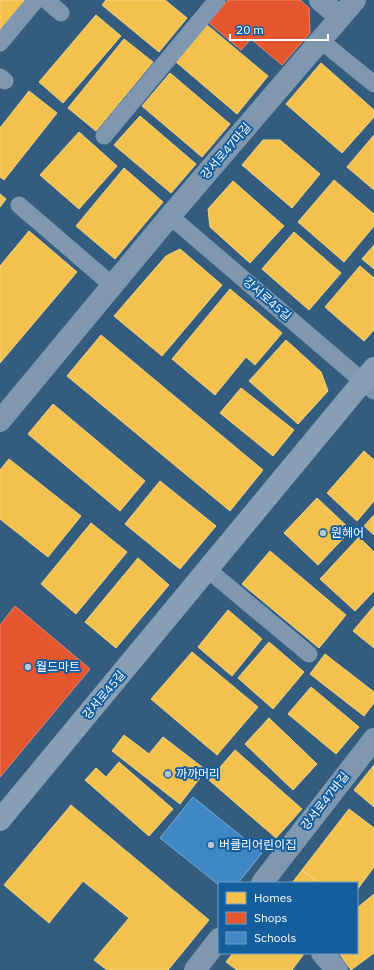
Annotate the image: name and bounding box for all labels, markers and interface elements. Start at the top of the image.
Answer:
scale bar [230,16,328,42]
text: 20 m [236,22,264,37]
street label: 강서로47마길 [197,119,254,182]
street label: 강서로45길 [240,274,294,323]
place label: 원헤어 [331,525,364,540]
marker: 원헤어 [318,528,328,538]
place label: 월드마트 [36,659,80,674]
marker: 월드마트 [23,662,33,672]
street label: 강서로45길 [79,667,128,722]
place label: 까까머리 [176,766,220,781]
marker: 까까머리 [163,769,173,779]
street label: 강서로47바길 [297,769,352,833]
place label: 버클리어린이집 [219,837,296,852]
marker: 버클리어린이집 [206,840,216,850]
legend [218,882,358,954]
text: Homes [254,890,292,905]
text: Shops [254,910,287,925]
text: Schools [254,930,297,945]

